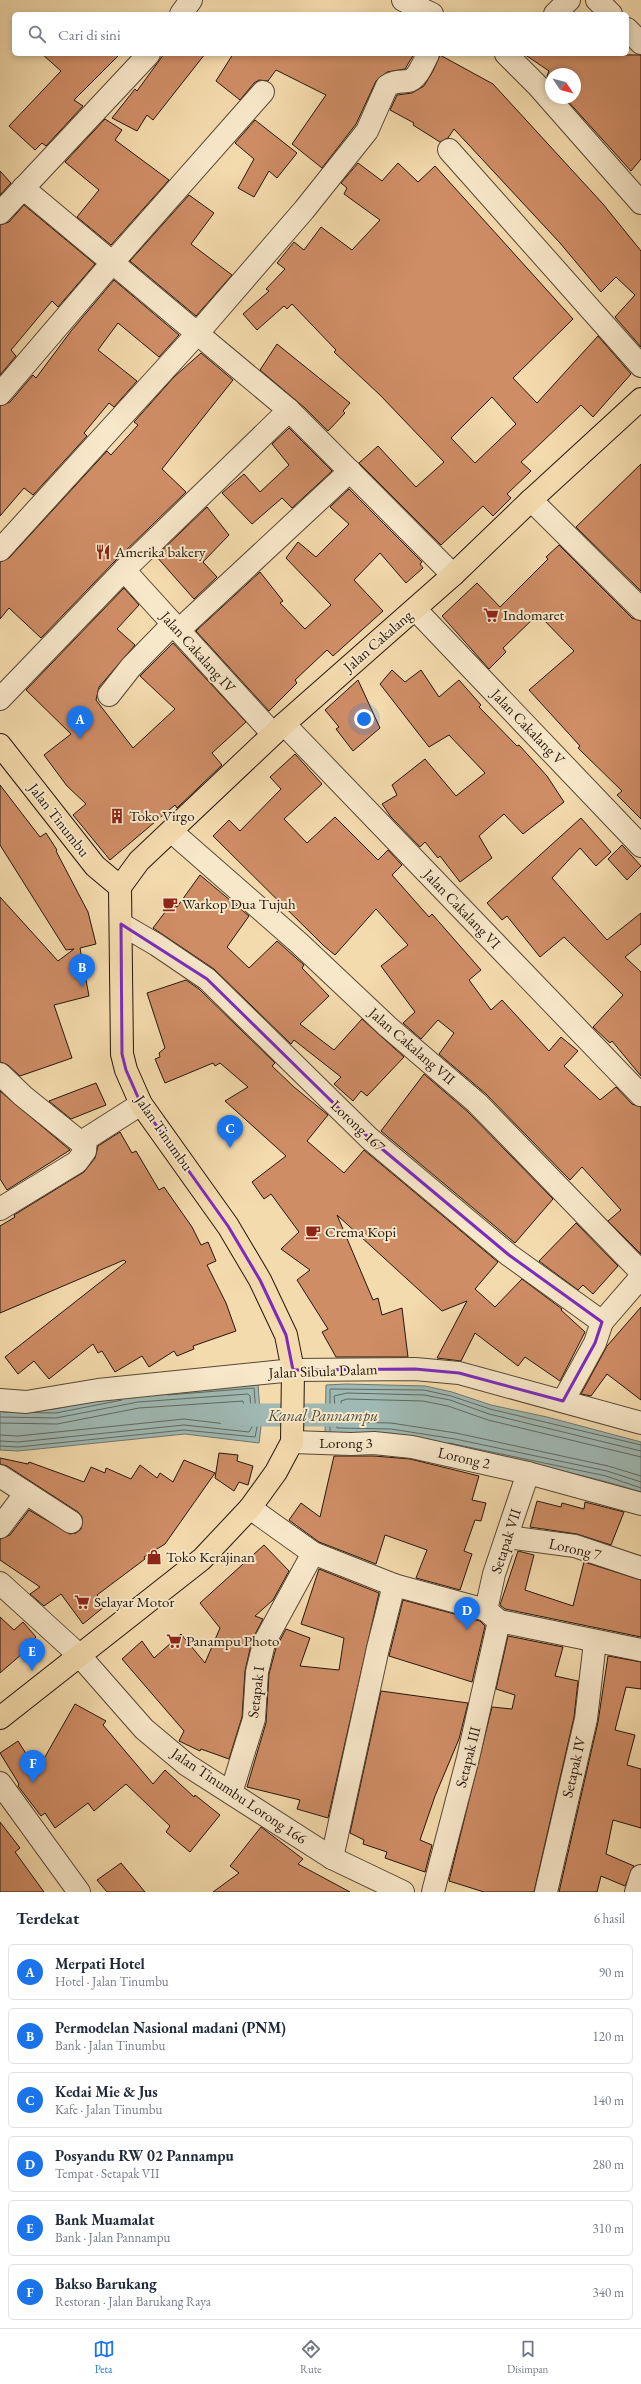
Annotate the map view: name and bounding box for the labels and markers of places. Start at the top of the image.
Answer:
place label: Amerika bakery [114,542,206,561]
restaurant icon: Amerika bakery [94,543,112,561]
place label: Indomaret [503,605,565,624]
supermarket icon: Indomaret [482,606,500,624]
pin: A [67,706,93,739]
place label: Toko Virgo [129,806,195,825]
building icon: Toko Virgo [108,807,126,825]
place label: Warkop Dua Tujuh [182,894,296,913]
cafe icon: Warkop Dua Tujuh [161,895,179,913]
pin: B [69,954,95,987]
pin: C [217,1115,243,1148]
place label: Crema Kopi [325,1222,397,1241]
cafe icon: Crema Kopi [304,1223,322,1241]
place label: Toko Kerajinan [166,1547,255,1566]
shop icon: Toko Kerajinan [145,1548,163,1566]
place label: Selayar Motor [94,1592,174,1611]
supermarket icon: Selayar Motor [73,1593,91,1611]
pin: D [454,1597,480,1630]
place label: Panampu Photo [186,1631,279,1650]
supermarket icon: Panampu Photo [165,1632,183,1650]
pin: E [19,1638,45,1671]
pin: F [20,1750,46,1783]

